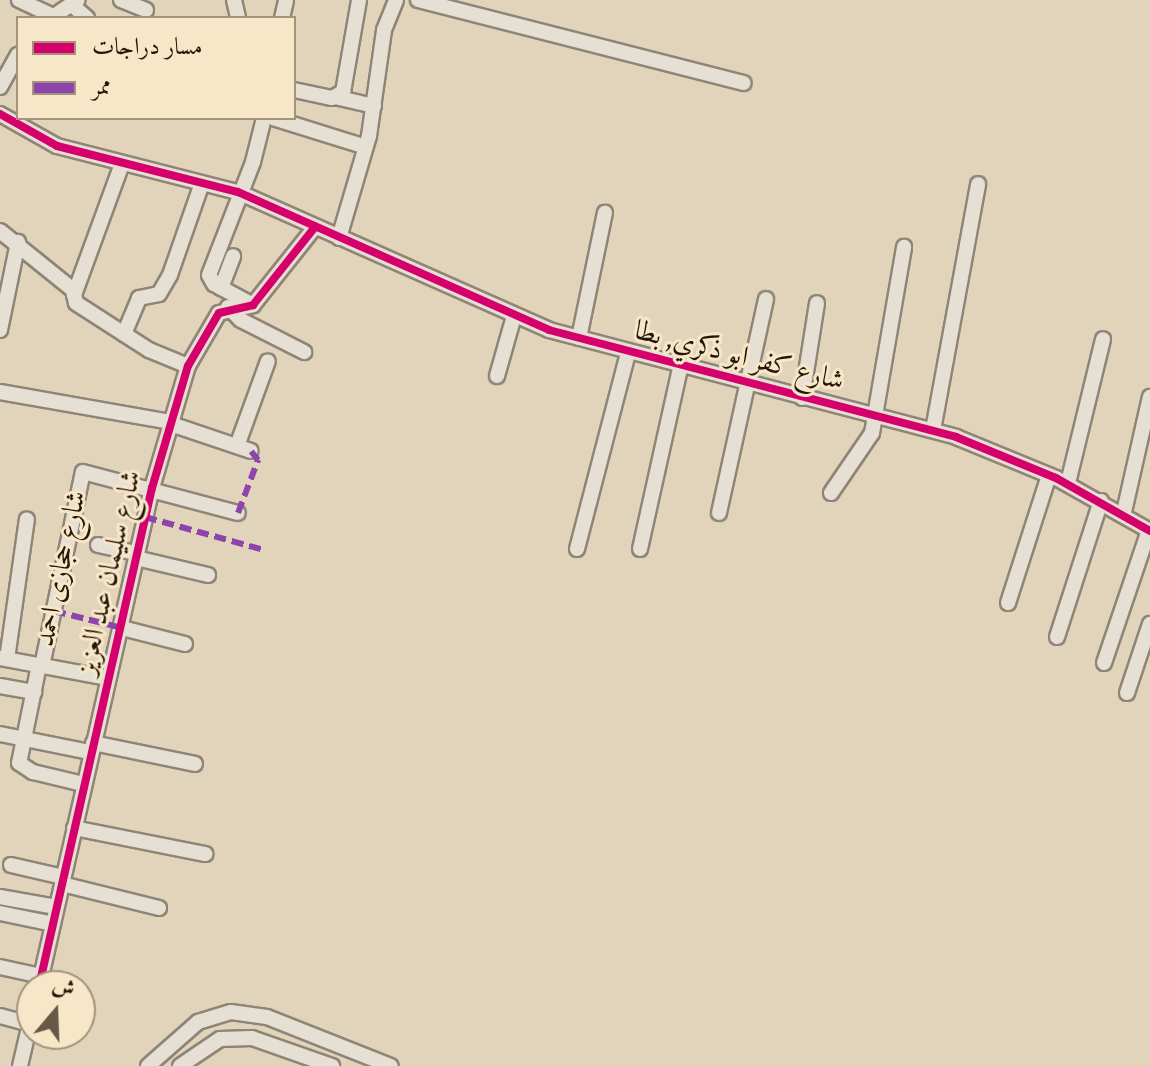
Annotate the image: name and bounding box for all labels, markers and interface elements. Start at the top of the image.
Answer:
legend [16,16,296,120]
text: مسار دراجات [92,31,203,65]
text: ممر [92,71,111,105]
street label: شارع كفر ابو ذكري, بطا [631,315,847,399]
street label: شارع سليمان عبد العزيز [70,467,150,679]
street label: شارع حجازى احمد [29,488,95,650]
north arrow [16,970,96,1050]
text: ش [48,971,79,1007]

